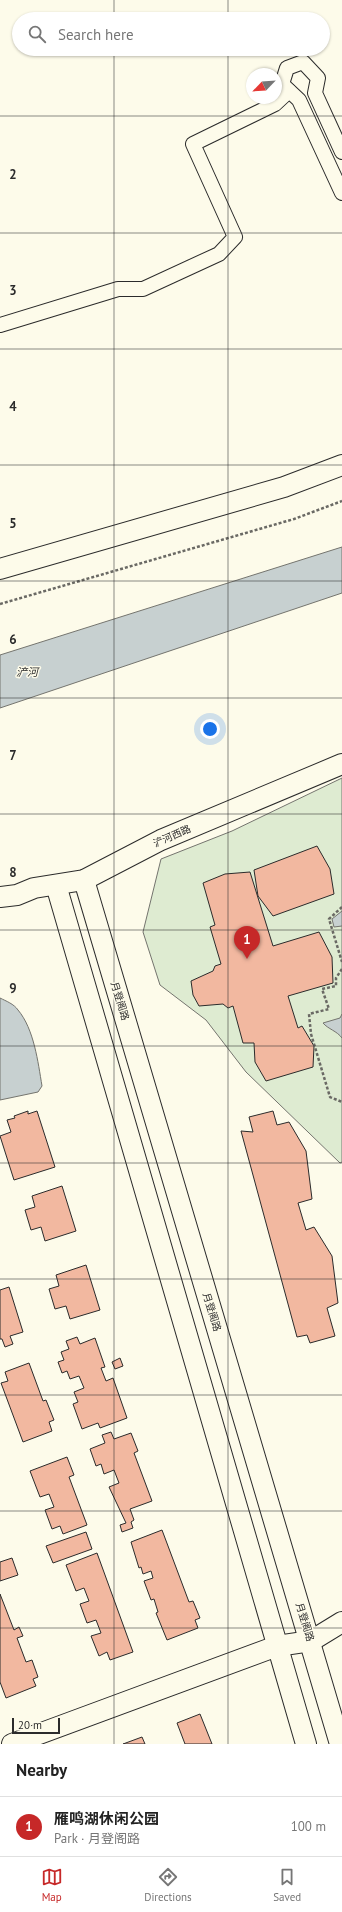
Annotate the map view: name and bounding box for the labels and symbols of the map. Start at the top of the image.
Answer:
north arrow [246,68,282,104]
text: 2 [9,166,17,183]
text: 3 [9,282,17,299]
text: 4 [9,398,17,415]
text: 5 [9,515,17,532]
text: 6 [9,631,17,648]
water label: 浐河 [16,665,40,679]
your location [200,719,220,739]
text: 7 [9,747,17,764]
street label: 浐河西路 [151,822,193,850]
text: 8 [9,864,17,881]
pin: 1 [234,926,260,959]
text: 9 [9,980,17,997]
street label: 月登阁路 [108,980,132,1022]
street label: 月登阁路 [200,1291,224,1333]
street label: 月登阁路 [293,1601,317,1643]
scale bar [12,1716,60,1735]

